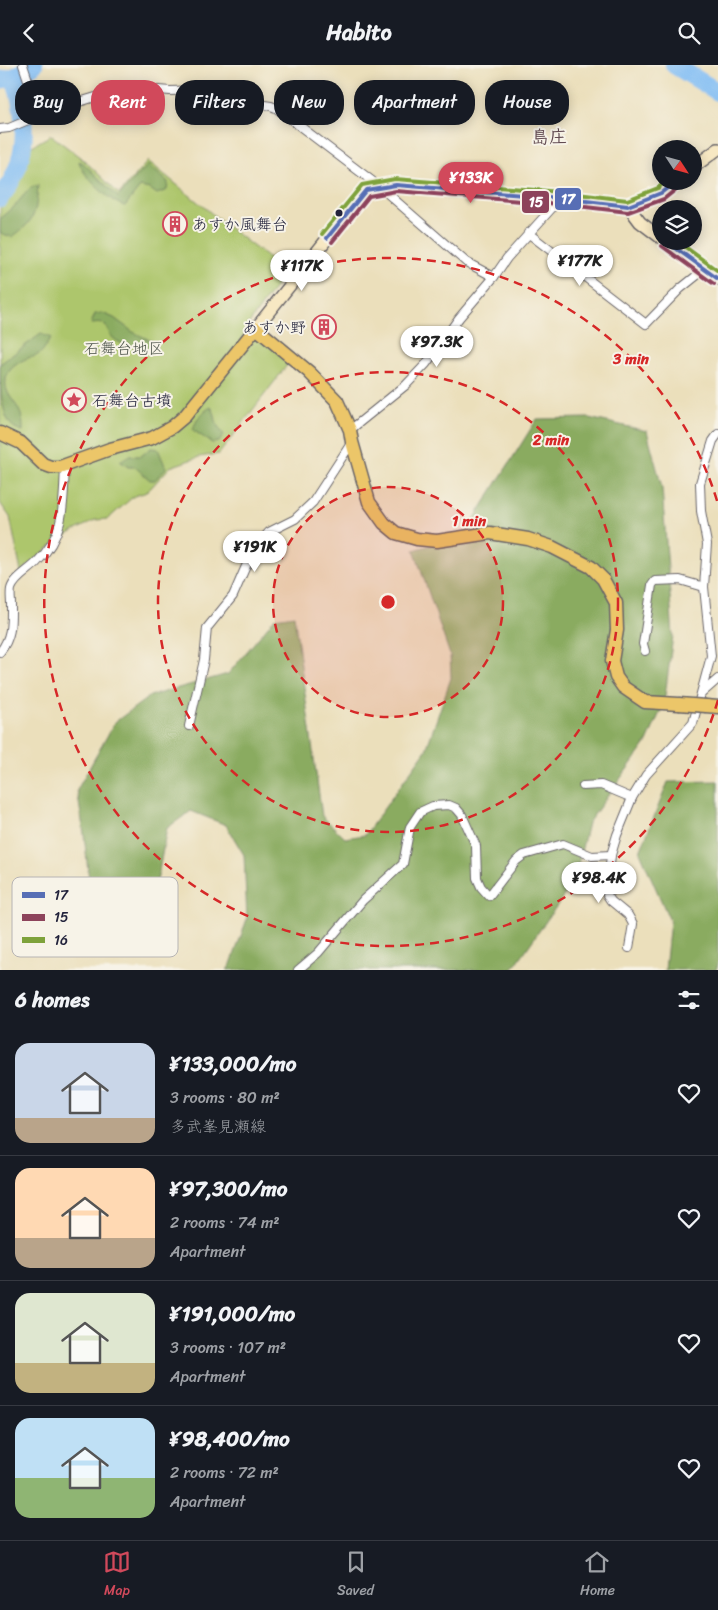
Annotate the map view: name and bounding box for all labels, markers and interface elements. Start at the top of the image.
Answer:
text: Habito [326,13,392,52]
icon: back [15,19,43,47]
icon: search [675,19,703,47]
chip: Buy [15,80,81,125]
chip: Rent [91,80,165,125]
chip: Filters [175,80,264,125]
chip: New [274,80,344,125]
chip: Apartment [354,80,475,125]
chip: House [485,80,569,125]
district label: 島庄 [531,121,567,153]
north arrow [652,140,702,190]
map controls [652,140,702,250]
pin: ¥133K [436,161,506,204]
text: ¥133K [449,163,493,192]
line badge: 17 [554,187,582,211]
text: 17 [561,187,576,212]
line badge: 15 [521,190,550,214]
text: 15 [529,190,544,215]
button: layers [652,200,702,250]
unlabelled marker [334,208,344,218]
place label: あすか風舞台 [192,210,288,239]
building icon: あすか風舞台 [162,211,188,237]
pin: ¥177K [545,245,615,287]
text: ¥177K [558,246,602,275]
pin: ¥117K [267,249,337,292]
text: ¥117K [281,251,323,280]
place label: あすか野 [242,313,306,342]
building icon: あすか野 [311,314,337,340]
pin: ¥97.3K [396,325,478,368]
text: ¥97.3K [411,327,463,356]
park label: 石舞台地区 [84,334,164,363]
text: 3 min [612,346,650,372]
place label: 石舞台古墳 [92,386,172,415]
place icon: 石舞台古墳 [61,387,87,413]
text: 2 min [532,427,570,453]
text: 1 min [452,508,487,534]
pin: ¥191K [220,531,290,573]
text: ¥191K [234,532,276,561]
centre of rings [379,593,397,611]
pin: ¥98.4K [558,861,640,904]
text: ¥98.4K [573,863,625,892]
legend [12,877,178,957]
text: 17 [54,883,69,908]
text: 15 [54,905,69,930]
text: 16 [54,928,68,953]
text: 6 homes [15,981,90,1019]
icon: filters [675,986,703,1014]
text: ¥133,000/mo [170,1045,296,1083]
icon: home [55,1063,115,1123]
icon: heart [675,1079,703,1107]
text: 3 rooms · 80 m² [170,1083,280,1112]
text: 多武峯見瀬線 [170,1112,266,1141]
text: ¥97,300/mo [170,1170,287,1208]
icon: home [55,1188,115,1248]
icon: heart [675,1204,703,1232]
text: 2 rooms · 74 m² [170,1208,280,1237]
text: Apartment [170,1237,246,1266]
text: ¥191,000/mo [170,1295,295,1333]
icon: home [55,1313,115,1373]
icon: heart [675,1329,703,1357]
text: 3 rooms · 107 m² [170,1333,286,1362]
text: Apartment [170,1362,246,1391]
text: ¥98,400/mo [170,1420,290,1458]
icon: home [55,1438,115,1498]
icon: heart [675,1454,703,1482]
text: 2 rooms · 72 m² [170,1458,279,1487]
text: Apartment [170,1487,246,1516]
tab: Map [103,1548,131,1603]
tab: Saved [337,1548,374,1603]
tab: Home [580,1548,615,1603]

